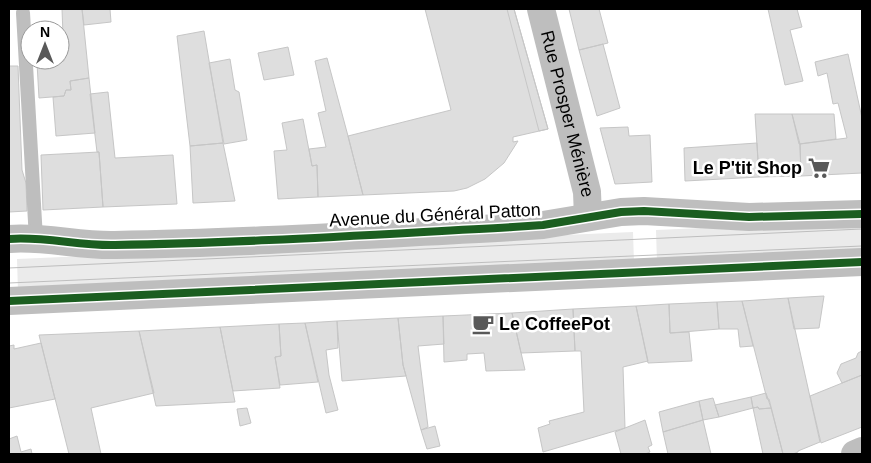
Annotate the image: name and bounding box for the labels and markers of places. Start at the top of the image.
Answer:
supermarket icon: Le P'tit Shop [806,155,832,181]
place label: Le P'tit Shop [693,158,802,178]
cafe icon: Le CoffeePot [470,311,496,337]
place label: Le CoffeePot [499,314,610,334]

